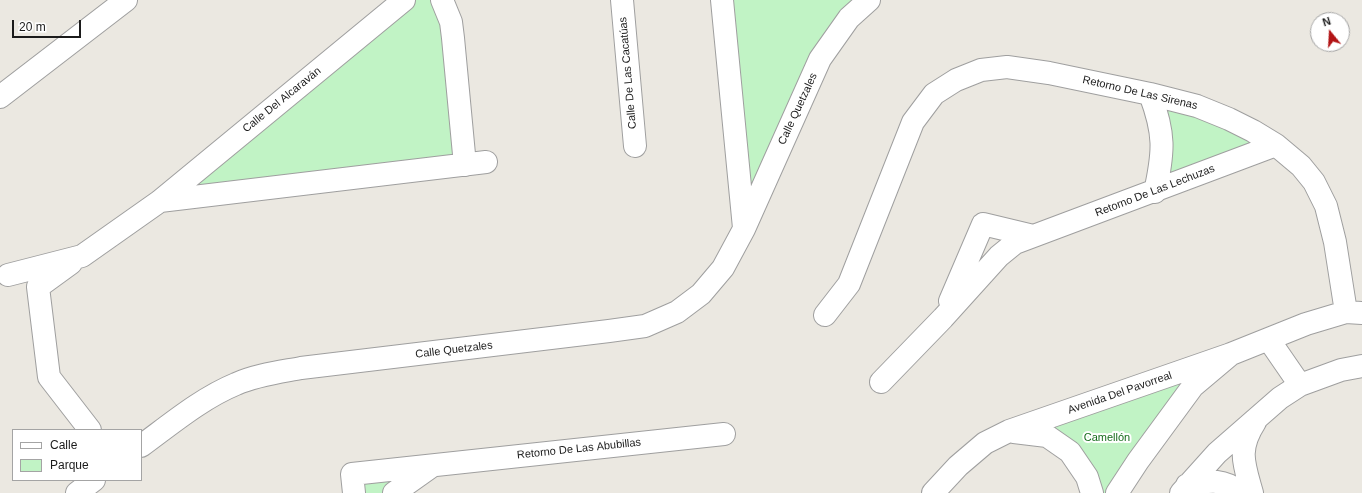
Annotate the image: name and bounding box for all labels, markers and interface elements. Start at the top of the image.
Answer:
scale bar [14,12,83,38]
north arrow [1310,12,1350,52]
text: N [1321,15,1332,28]
street label: Calle De Las Cacatúas [617,16,639,130]
text: 20 m [19,20,46,34]
street label: Calle Del Alcaraván [240,64,324,136]
street label: Calle Quetzales [776,71,820,147]
street label: Retorno De Las Sirenas [1081,73,1199,113]
street label: Retorno De Las Lechuzas [1093,162,1217,220]
street label: Calle Quetzales [415,339,493,361]
street label: Avenida Del Pavorreal [1066,369,1174,417]
legend [12,429,142,481]
park label: Camellón [1084,431,1130,445]
street label: Retorno De Las Abubillas [516,436,642,462]
text: Calle [50,438,77,452]
text: Parque [50,458,89,472]

